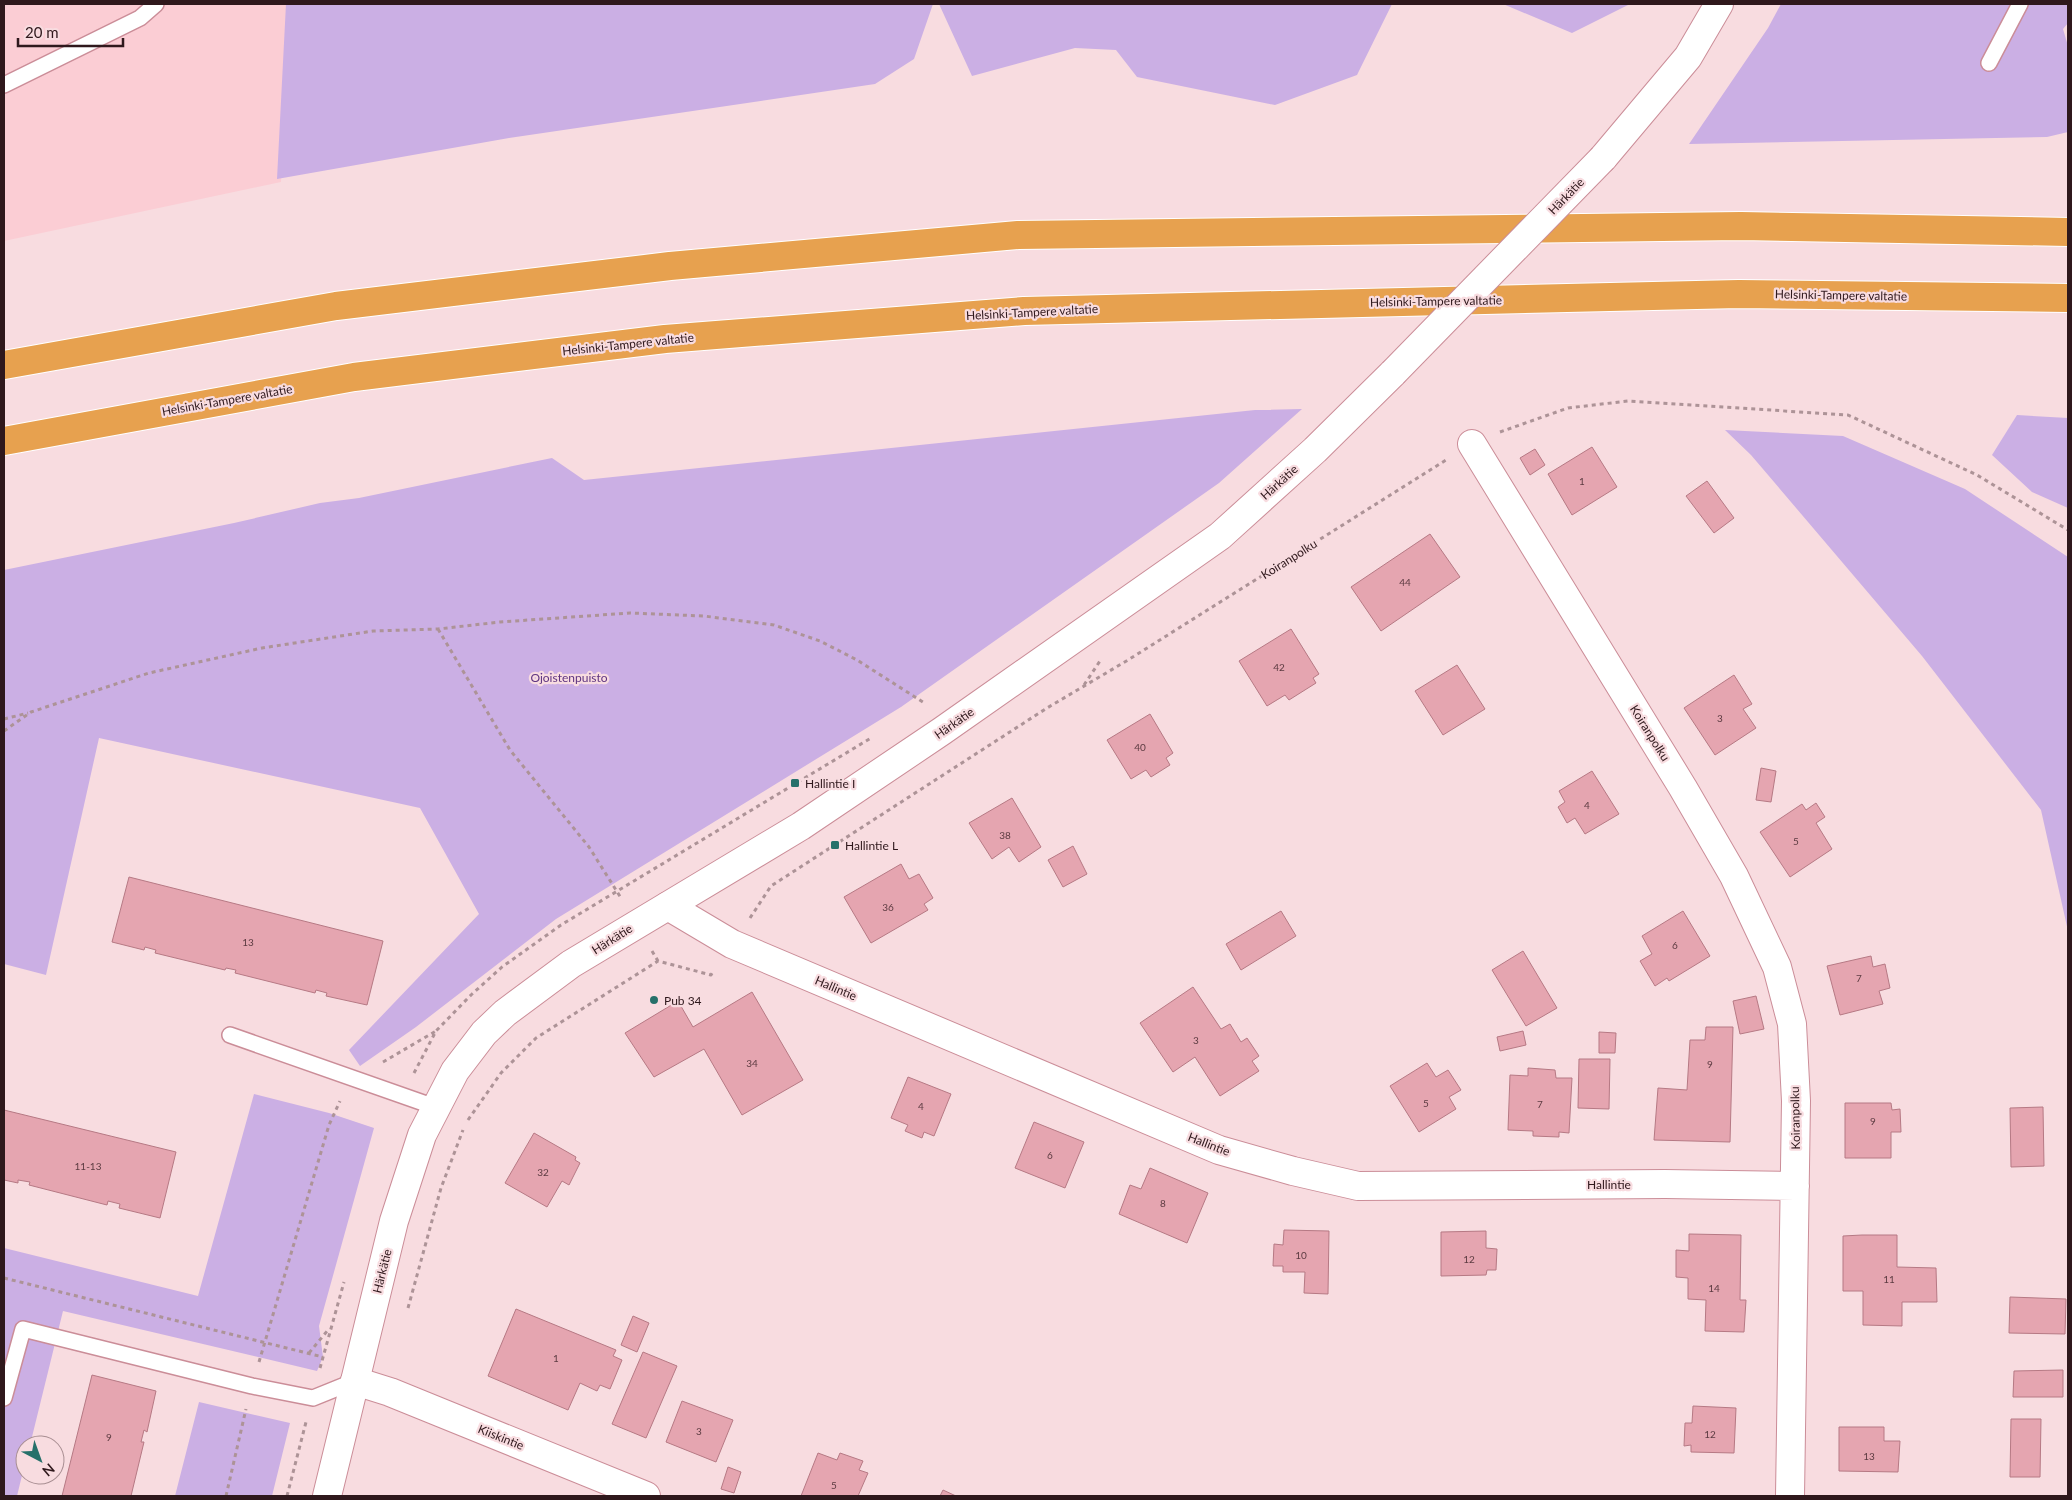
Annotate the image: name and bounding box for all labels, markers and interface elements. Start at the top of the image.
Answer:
scale bar [18,15,122,47]
text: 20 m [25,23,59,41]
street label: Härkätie [1545,175,1587,217]
street label: Helsinki-Tampere valtatie [1775,286,1907,304]
street label: Helsinki-Tampere valtatie [1370,292,1502,310]
street label: Helsinki-Tampere valtatie [966,301,1098,323]
street label: Helsinki-Tampere valtatie [561,330,695,358]
street label: Helsinki-Tampere valtatie [161,381,293,419]
street label: Härkätie [1257,461,1301,503]
house number: 1 [1579,475,1585,487]
street label: Koiranpolku [1258,536,1320,582]
house number: 44 [1399,576,1411,588]
house number: 42 [1273,661,1285,673]
park label: Ojoistenpuisto [530,670,608,685]
street label: Koiranpolku [1627,702,1673,764]
street label: Härkätie [931,704,977,742]
house number: 3 [1717,712,1723,724]
house number: 40 [1134,741,1146,753]
place label: Hallintie I [805,776,855,791]
marker: Hallintie I [789,777,801,789]
house number: 4 [1584,799,1590,811]
house number: 38 [999,829,1011,841]
house number: 5 [1793,835,1799,847]
place label: Hallintie L [845,838,898,853]
marker: Hallintie L [829,839,841,851]
house number: 36 [882,901,894,913]
street label: Härkätie [589,921,635,957]
house number: 13 [242,936,254,948]
house number: 6 [1672,939,1678,951]
house number: 7 [1856,972,1862,984]
street label: Hallintie [813,973,859,1003]
place label: Pub 34 [664,993,702,1008]
marker: Pub 34 [648,994,660,1006]
house number: 3 [1193,1034,1199,1046]
house number: 34 [746,1057,758,1069]
house number: 9 [1707,1058,1713,1070]
street label: Koiranpolku [1787,1086,1803,1150]
house number: 5 [1423,1097,1429,1109]
house number: 7 [1537,1098,1543,1110]
house number: 4 [918,1100,924,1112]
house number: 9 [1870,1115,1876,1127]
street label: Hallintie [1186,1129,1232,1159]
house number: 6 [1047,1149,1053,1161]
house number: 11-13 [75,1160,102,1172]
house number: 32 [537,1166,549,1178]
street label: Hallintie [1587,1177,1631,1192]
house number: 8 [1160,1197,1166,1209]
street label: Härkätie [369,1247,395,1295]
house number: 10 [1295,1249,1307,1261]
house number: 12 [1463,1253,1475,1265]
house number: 11 [1883,1273,1895,1285]
house number: 14 [1708,1282,1720,1294]
house number: 1 [553,1352,559,1364]
street label: Kiiskintie [476,1421,526,1453]
house number: 3 [696,1425,702,1437]
house number: 12 [1704,1428,1716,1440]
house number: 9 [106,1431,112,1443]
north arrow [15,1435,65,1485]
house number: 13 [1863,1450,1875,1462]
text: N [39,1460,59,1480]
house number: 5 [831,1479,837,1491]

